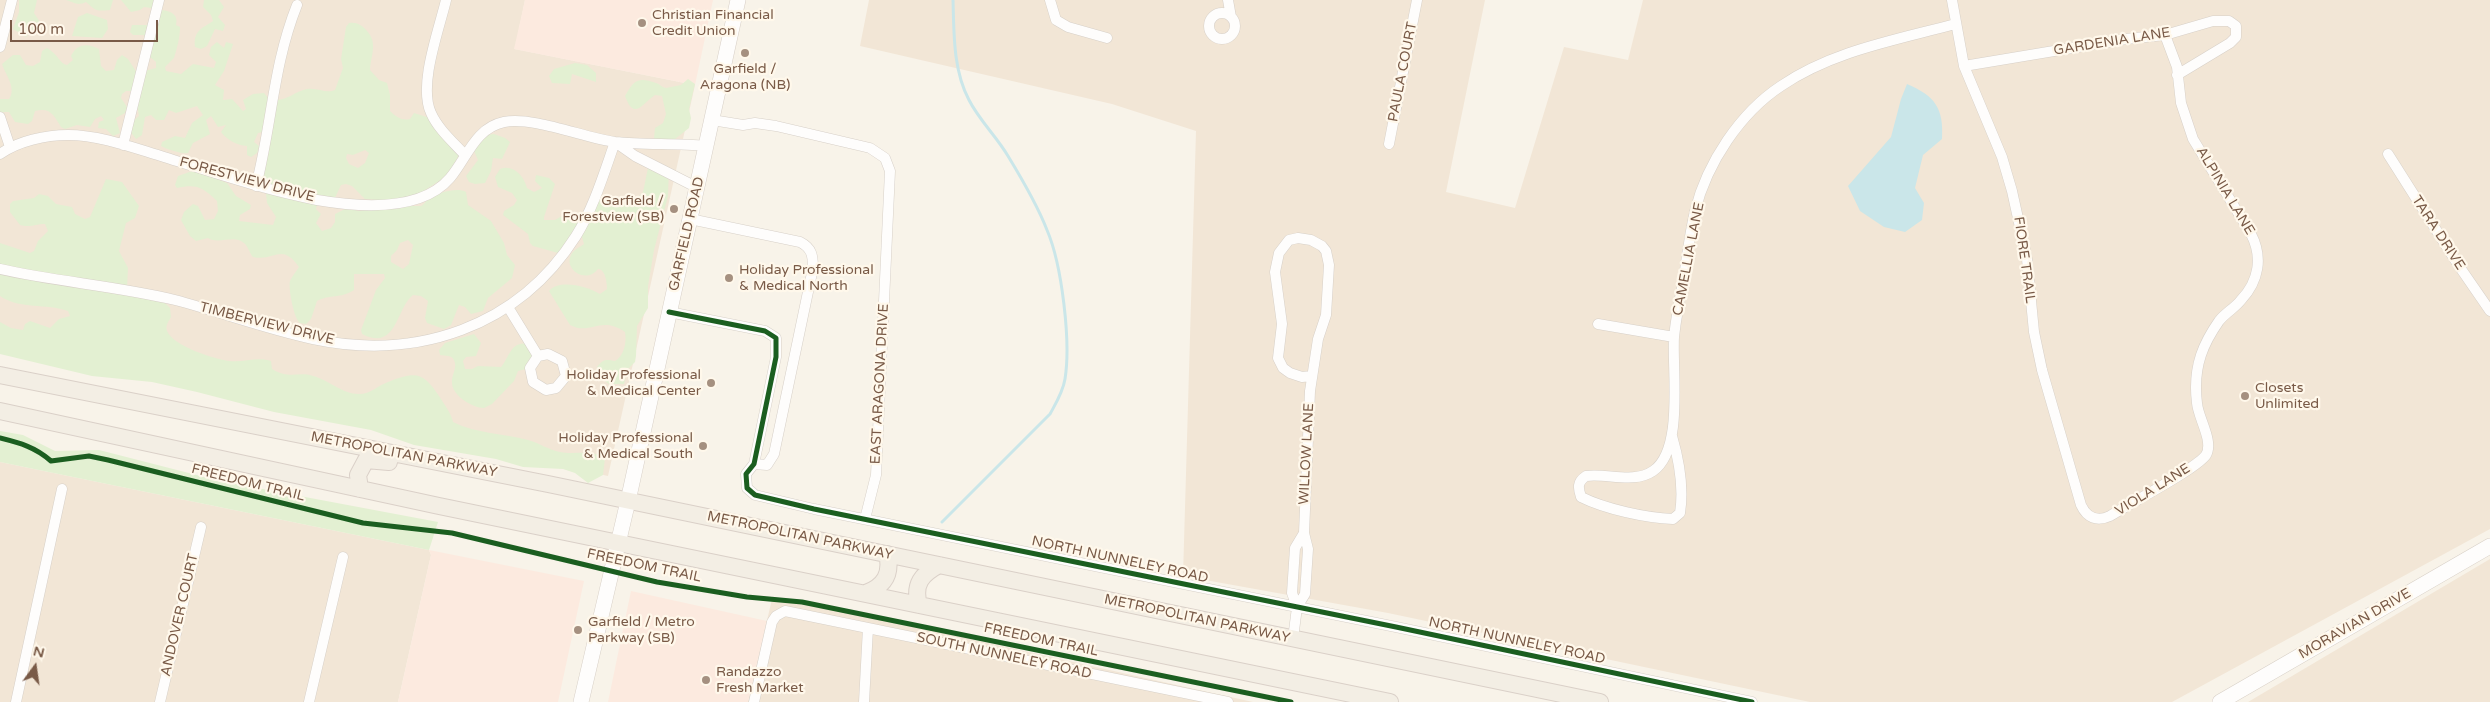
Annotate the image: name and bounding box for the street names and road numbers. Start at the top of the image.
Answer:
street label: PAULA COURT [1385,21,1421,123]
street label: GARDENIA LANE [2052,24,2172,60]
street label: ALPINIA LANE [2192,144,2258,238]
street label: FORESTVIEW DRIVE [178,154,316,206]
street label: GARFIELD ROAD [666,175,708,293]
street label: TARA DRIVE [2408,193,2468,273]
street label: CAMELLIA LANE [1670,201,1708,317]
street label: FIORE TRAIL [2010,216,2038,304]
street label: TIMBERVIEW DRIVE [198,299,336,349]
street label: EAST ARAGONA DRIVE [867,303,893,465]
street label: WILLOW LANE [1296,403,1318,505]
street label: METROPOLITAN PARKWAY [309,429,499,481]
street label: VIOLA LANE [2112,460,2194,520]
street label: FREEDOM TRAIL [190,461,306,505]
street label: METROPOLITAN PARKWAY [706,508,894,564]
street label: NORTH NUNNELEY ROAD [1030,533,1210,587]
street label: FREEDOM TRAIL [585,546,703,586]
street label: ANDOVER COURT [158,552,202,678]
street label: MORAVIAN DRIVE [2296,585,2414,663]
street label: METROPOLITAN PARKWAY [1103,591,1291,647]
street label: NORTH NUNNELEY ROAD [1427,614,1607,668]
street label: FREEDOM TRAIL [982,620,1100,660]
street label: SOUTH NUNNELEY ROAD [915,629,1093,683]

